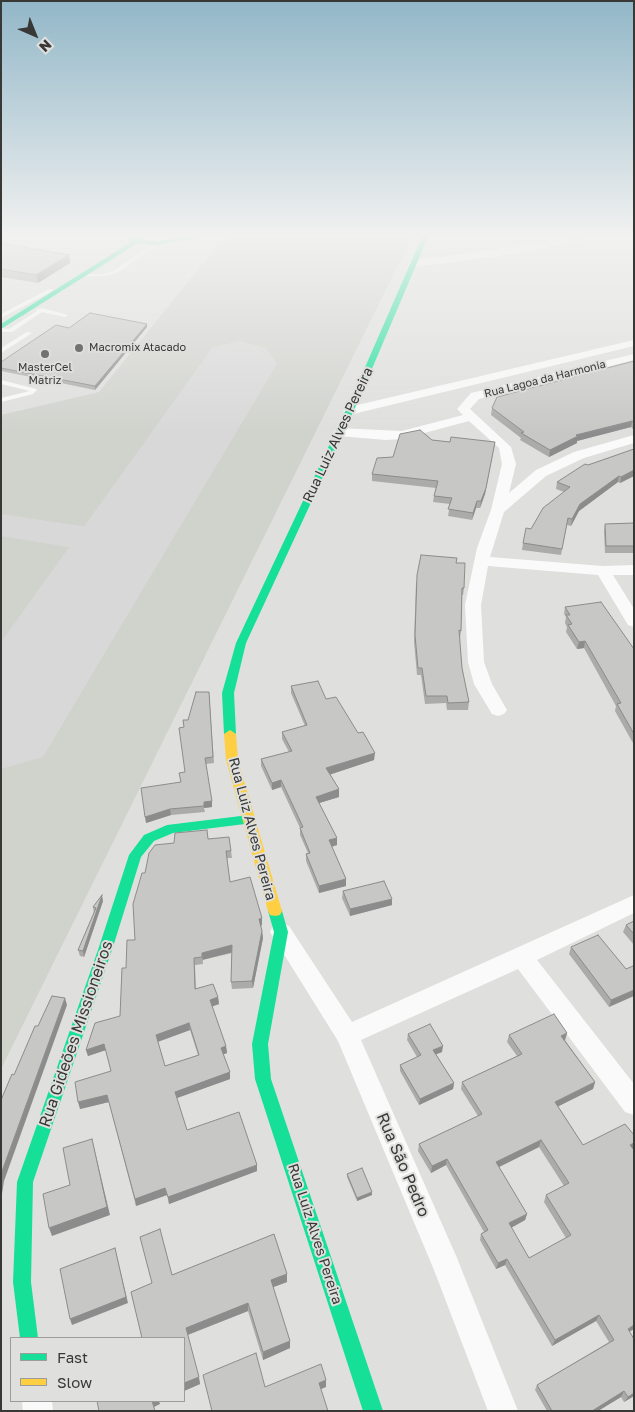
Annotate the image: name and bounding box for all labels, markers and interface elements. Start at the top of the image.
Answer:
north arrow [10,10,60,60]
text: N [36,36,56,56]
place label: Macromix Atacado [89,341,186,355]
marker: Macromix Atacado [73,342,85,354]
marker: MasterCel Matriz [39,348,51,360]
street label: Rua Lagoa da Harmonia [483,358,607,400]
place label: MasterCel Matriz [18,361,72,387]
street label: Rua Luiz Alves Pereira [299,365,377,505]
street label: Rua Luiz Alves Pereira [225,756,279,902]
street label: Rua Gideões Missioneiros [35,938,117,1130]
street label: Rua São Pedro [372,1110,434,1220]
street label: Rua Luiz Alves Pereira [284,1161,346,1307]
legend [10,1337,185,1402]
text: Fast [57,1348,88,1366]
text: Slow [57,1373,92,1391]

